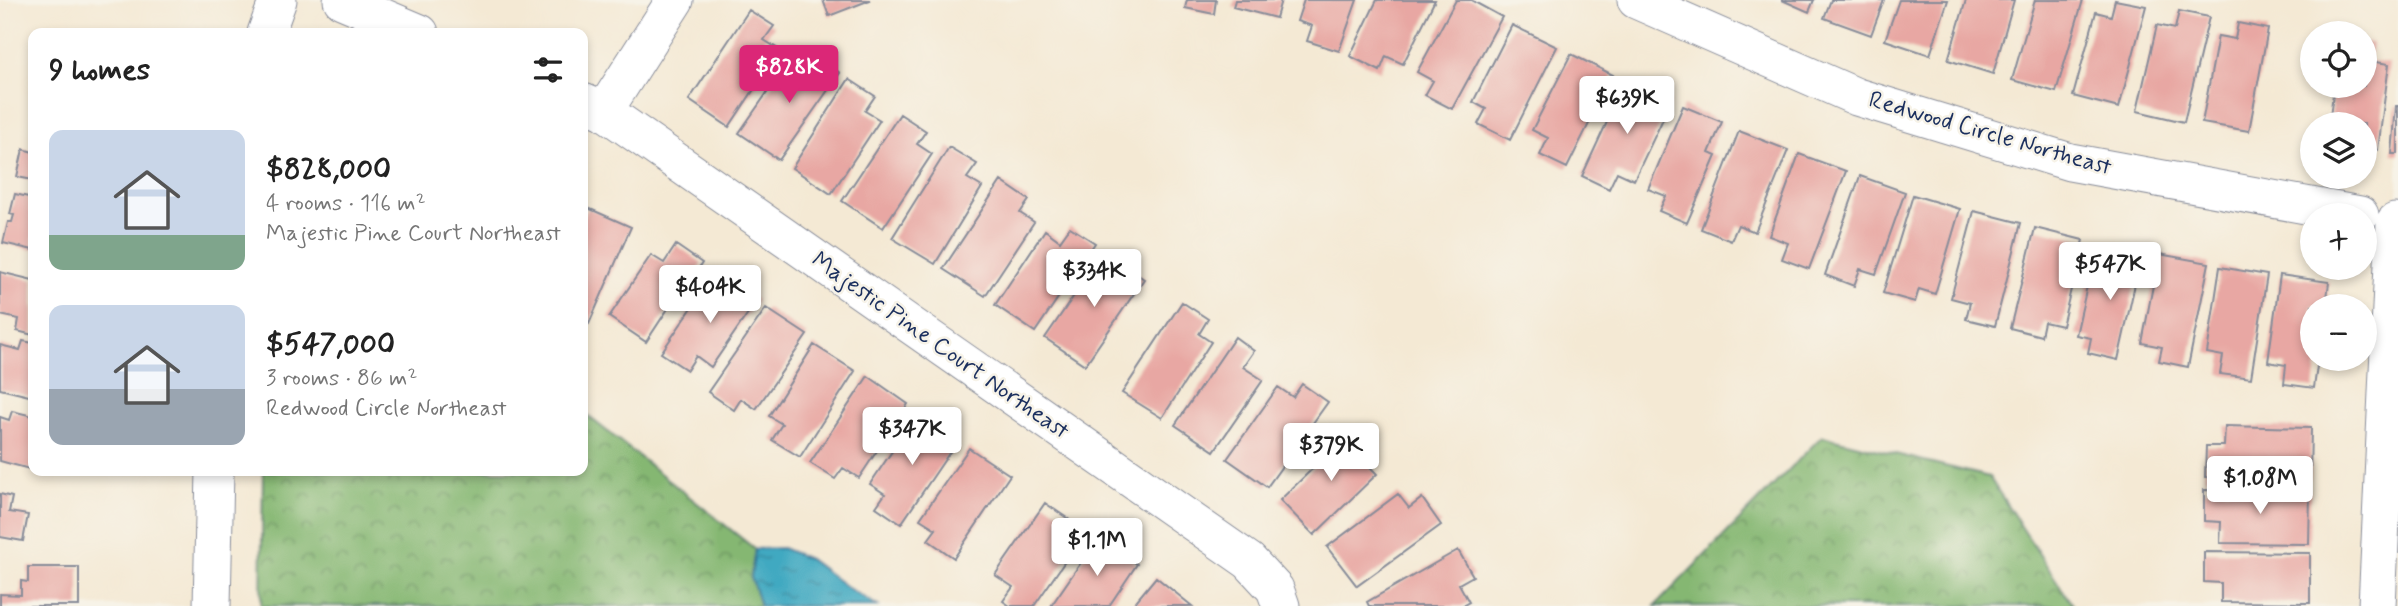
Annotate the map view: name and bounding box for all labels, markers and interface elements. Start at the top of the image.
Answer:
map controls [2300,21,2377,371]
button: locate [2300,21,2377,98]
pin: $828K [740,46,838,105]
text: 9 homes [49,51,150,90]
icon: filters [529,51,567,89]
text: $828K [755,53,823,83]
pin: $639K [1578,76,1676,136]
text: $639K [1595,84,1659,114]
street label: Redwood Circle Northeast [1865,85,2115,184]
button: layers [2300,112,2377,189]
text: $828,000 [266,150,391,189]
icon: home [105,158,189,242]
text: 4 rooms · 116 m² [266,189,426,219]
button: + [2300,203,2377,280]
text: Majestic Pine Court Northeast [266,219,561,249]
pin: $547K [2061,243,2159,302]
street label: Majestic Pine Court Northeast [805,245,1075,447]
pin: $334K [1045,250,1143,309]
text: $547K [2075,250,2145,280]
text: $334K [1062,257,1126,287]
pin: $404K [661,266,759,325]
text: $404K [675,273,745,303]
button: − [2300,294,2377,371]
text: $547,000 [266,325,395,364]
icon: home [105,333,189,417]
text: 3 rooms · 86 m² [266,364,417,394]
text: Redwood Circle Northeast [266,394,507,424]
pin: $347K [863,407,961,467]
text: $347K [879,415,945,445]
pin: $379K [1282,424,1380,483]
text: $379K [1299,431,1363,461]
pin: $1.08M [2203,456,2317,516]
text: $1.08M [2223,464,2297,494]
pin: $1.1M [1048,518,1146,578]
text: $1.1M [1067,526,1127,556]

